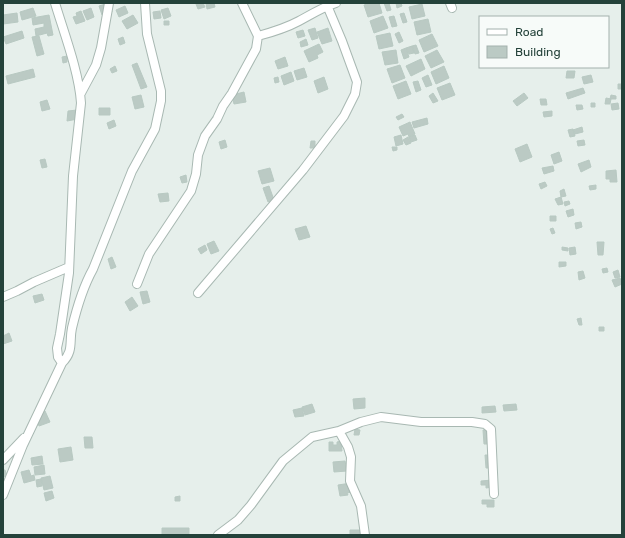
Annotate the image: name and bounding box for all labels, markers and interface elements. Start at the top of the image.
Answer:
legend [479,16,609,68]
text: Road [515,25,543,39]
text: Building [515,45,561,59]

